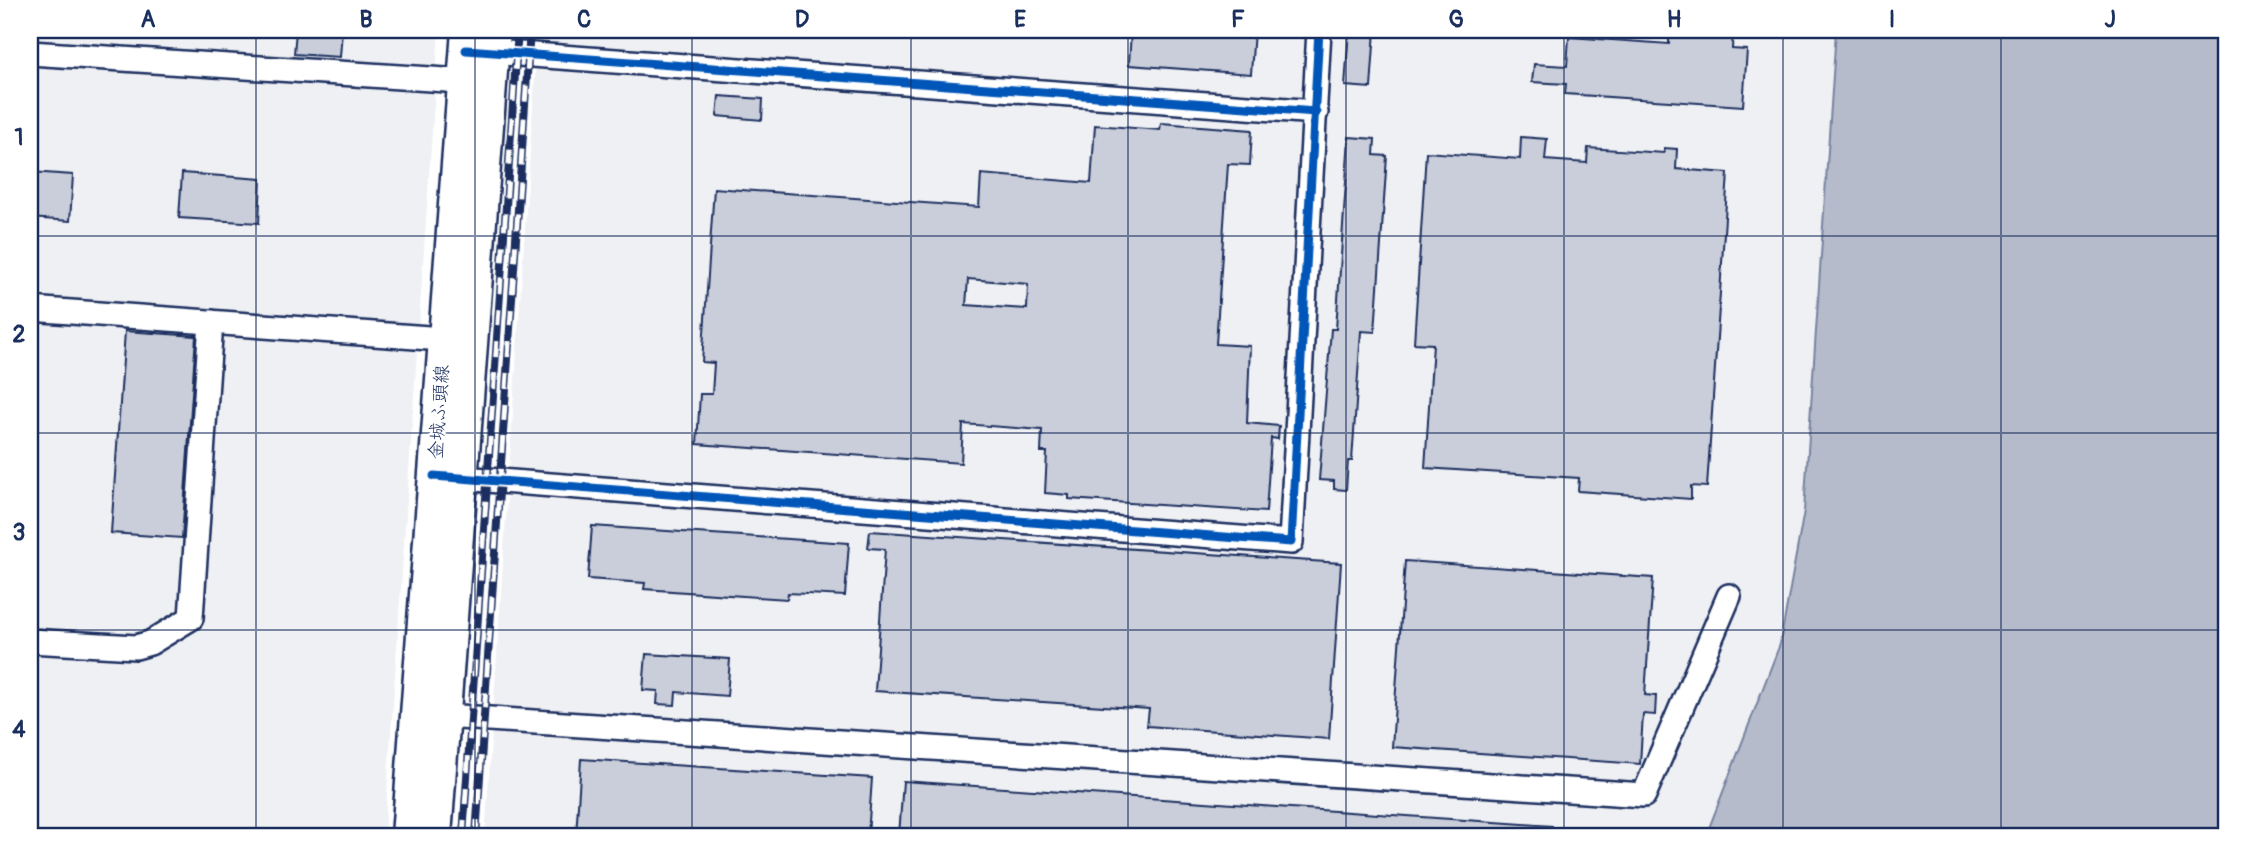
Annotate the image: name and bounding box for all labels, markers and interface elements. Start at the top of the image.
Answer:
text: A [141,5,156,34]
text: B [359,5,373,34]
text: C [577,5,591,34]
text: D [795,5,809,34]
text: E [1014,5,1026,34]
text: F [1231,5,1245,34]
text: G [1448,5,1464,34]
text: H [1667,5,1681,34]
text: I [1889,5,1895,34]
text: J [2104,5,2116,34]
text: 1 [15,123,24,152]
text: 2 [13,320,26,349]
street label: 金城ふ頭線 [424,364,454,460]
text: 3 [13,518,25,547]
text: 4 [12,715,26,744]

